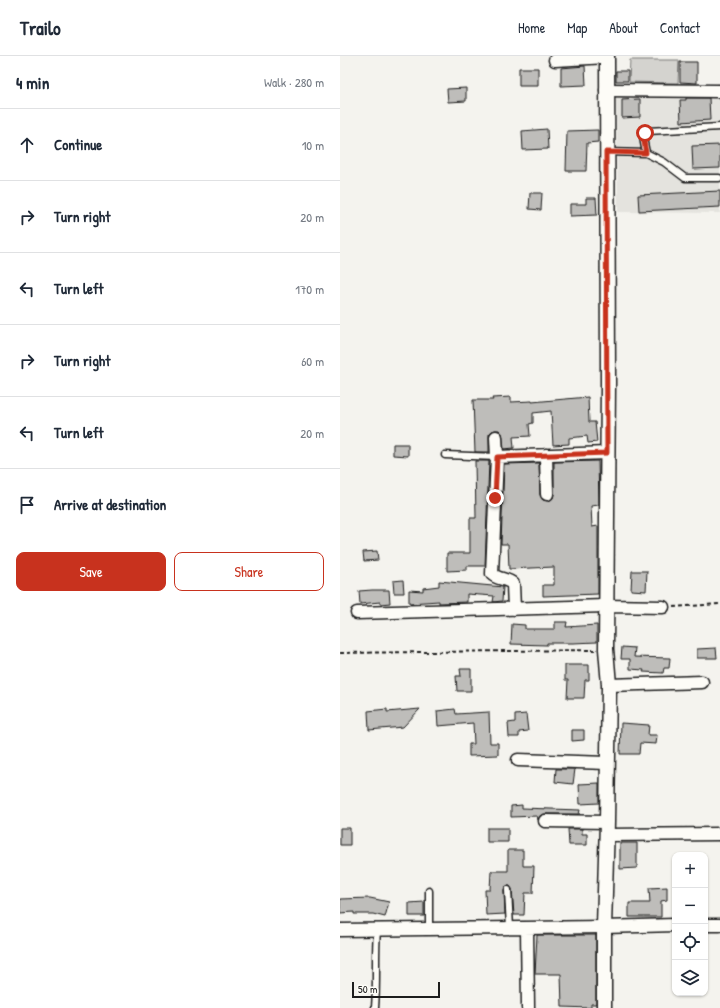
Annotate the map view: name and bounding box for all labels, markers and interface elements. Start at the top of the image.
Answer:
text: Trailo [20,15,61,41]
text: Home [518,18,545,37]
text: Map [567,18,587,37]
text: About [609,18,638,37]
text: Contact [660,18,700,37]
text: 4 min [16,71,49,94]
text: Walk · 280 m [264,73,324,91]
route start [636,124,654,142]
icon: ahead [16,134,38,156]
text: Continue [54,134,102,155]
text: 10 m [302,136,324,154]
icon: right [16,206,38,228]
text: Turn right [54,206,110,227]
text: 20 m [300,208,324,226]
icon: left [16,278,38,300]
text: Turn left [54,278,104,299]
text: 170 m [295,280,324,298]
icon: right [16,350,38,372]
text: Turn right [54,350,110,371]
text: 60 m [301,352,324,370]
icon: left [16,422,38,444]
text: Turn left [54,422,104,443]
text: 20 m [300,424,324,442]
route end [486,489,504,507]
icon: arrive [16,494,38,516]
text: Arrive at destination [54,494,166,515]
button: Save [16,552,166,591]
button: Share [174,552,324,591]
map controls [672,852,708,996]
button: + [672,852,708,888]
button: − [672,888,708,924]
button: locate [672,924,708,960]
button: layers [672,960,708,996]
scale bar [352,980,440,999]
text: 50 m [358,982,378,996]

